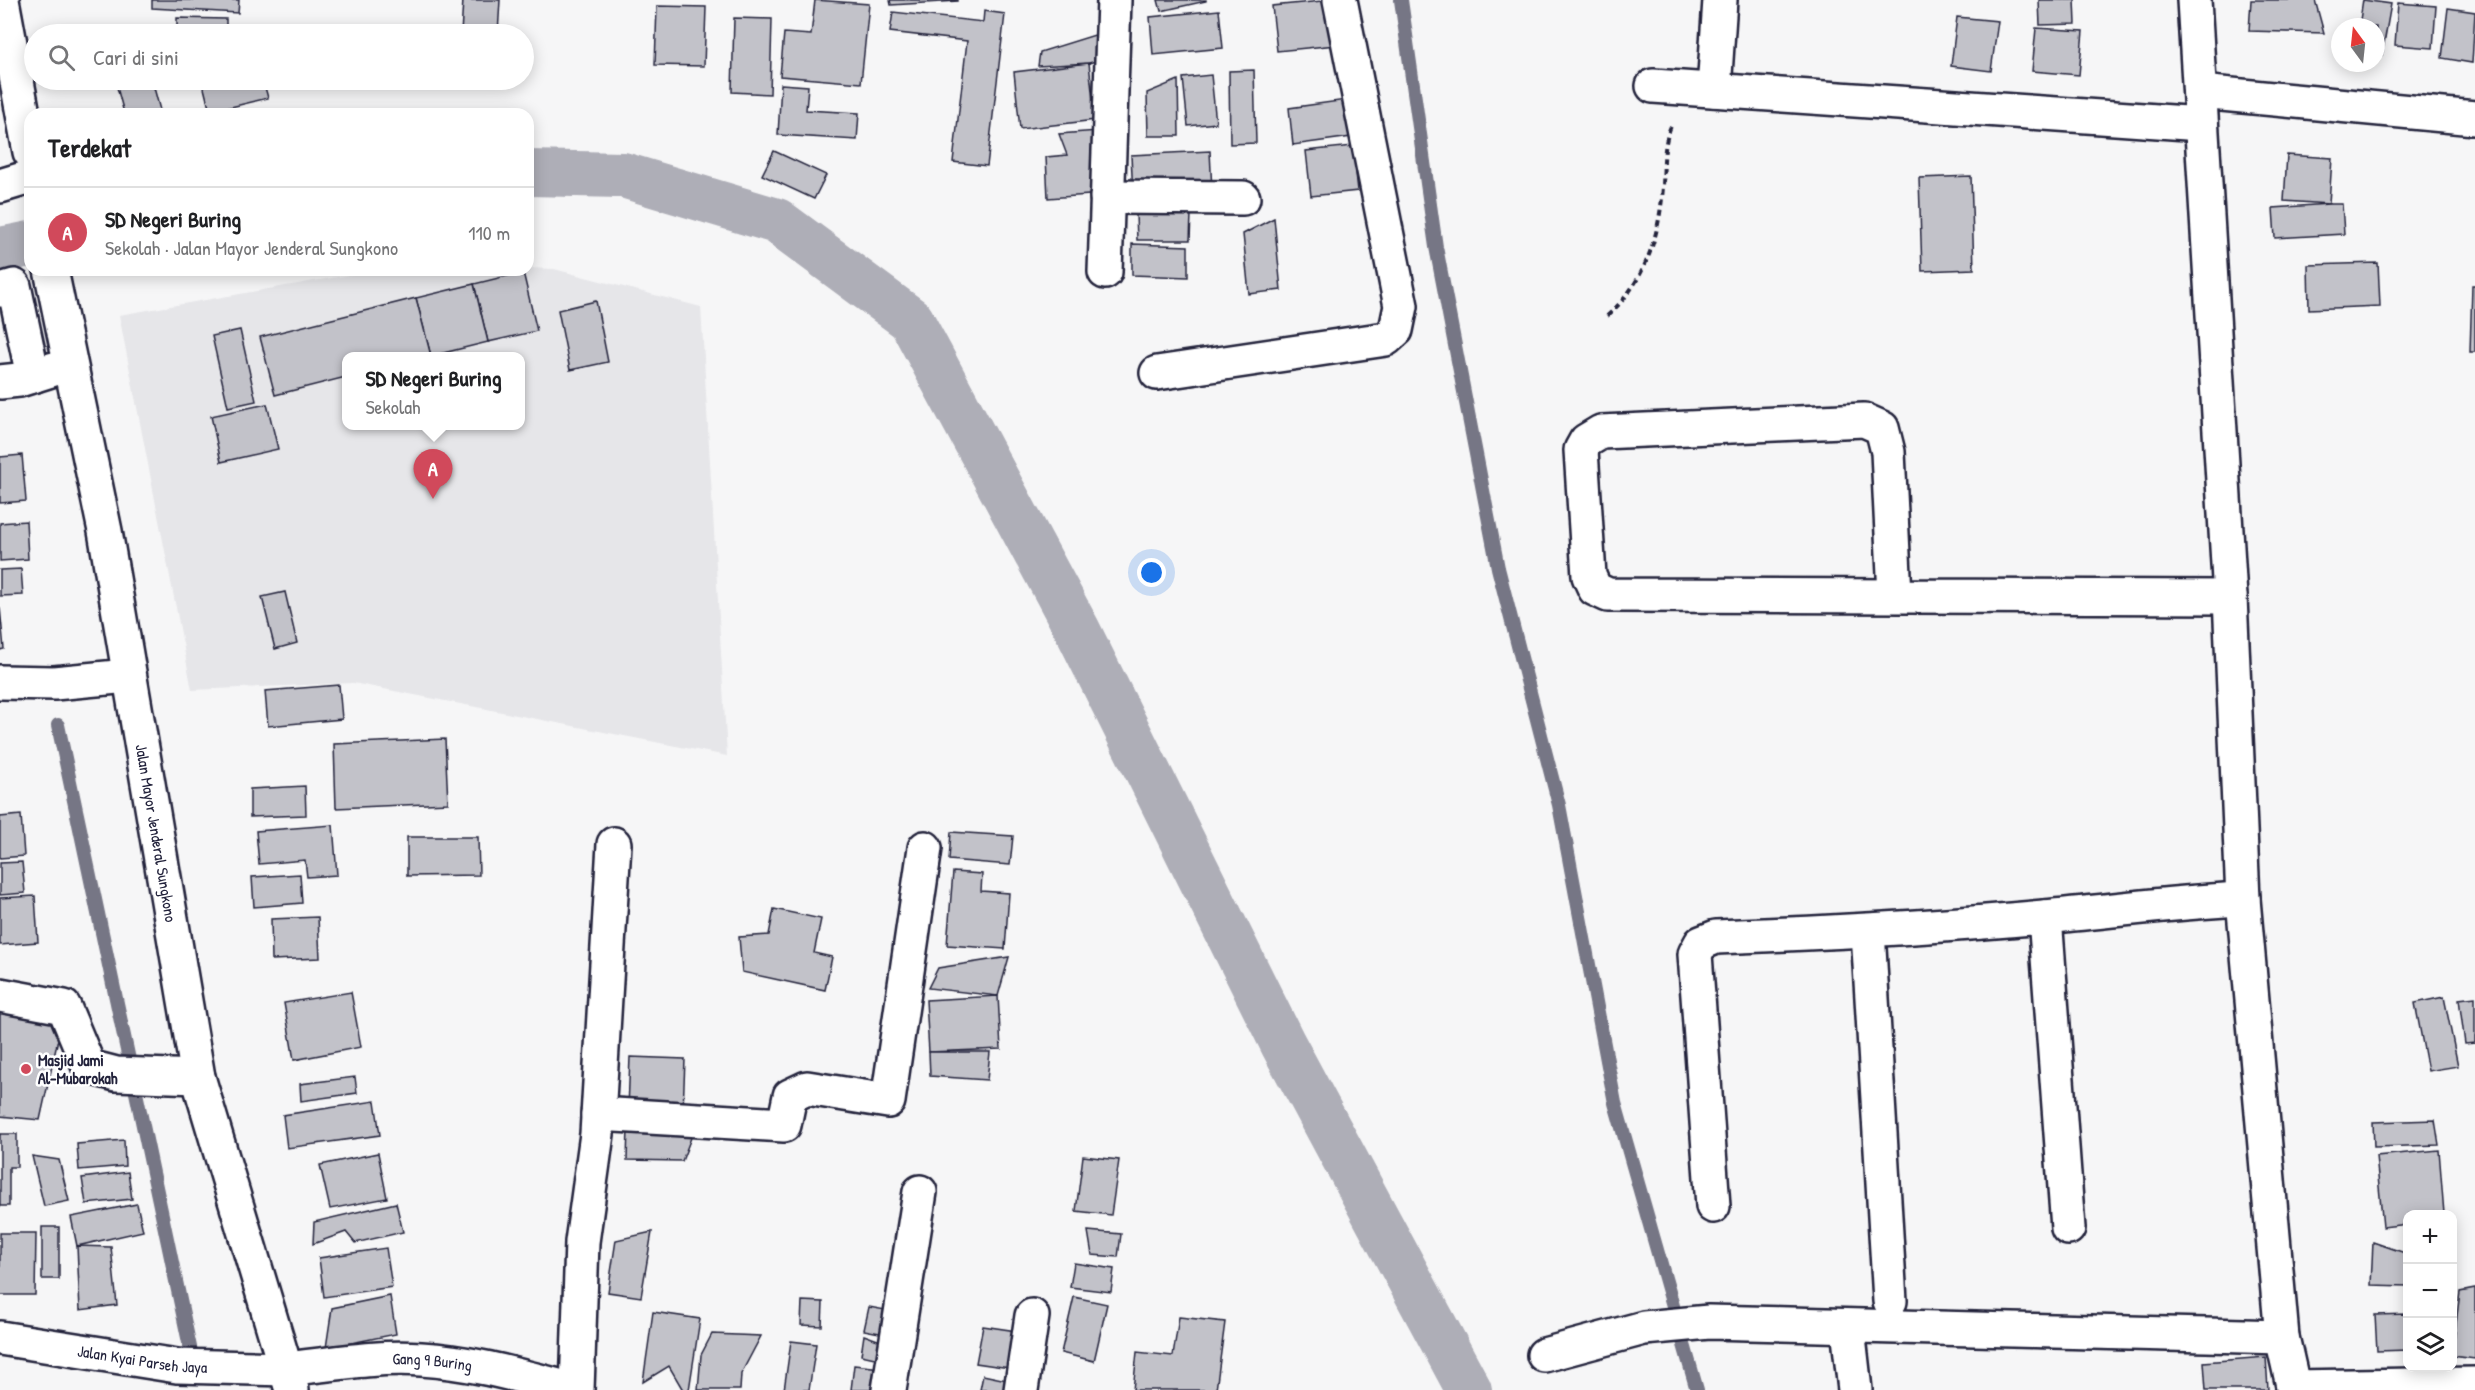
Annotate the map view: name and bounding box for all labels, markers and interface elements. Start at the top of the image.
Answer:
north arrow [2331,18,2385,72]
search box [24,24,534,90]
icon: search [45,41,78,74]
text: Cari di sini [93,42,179,72]
text: Terdekat [48,130,131,165]
text: SD Negeri Buring [105,204,241,234]
text: A [63,219,72,246]
text: 110 m [468,219,510,246]
text: Sekolah · Jalan Mayor Jenderal Sungkono [105,234,398,261]
popup [342,352,525,430]
text: SD Negeri Buring [365,363,502,393]
text: Sekolah [365,393,420,420]
pin: A [414,450,452,499]
your location [1137,558,1166,587]
street label: Jalan Mayor Jenderal Sungkono [131,743,183,924]
place label: Masjid Jami Al-Mubarokah [38,1049,118,1089]
marker: Masjid Jami Al-Mubarokah [19,1062,33,1076]
map controls [2403,1210,2457,1372]
button: + [2403,1210,2457,1264]
button: − [2403,1264,2457,1318]
button: layers [2403,1318,2457,1372]
street label: Jalan Kyai Parseh Jaya [76,1339,207,1378]
street label: Gang 9 Buring [392,1347,474,1376]

